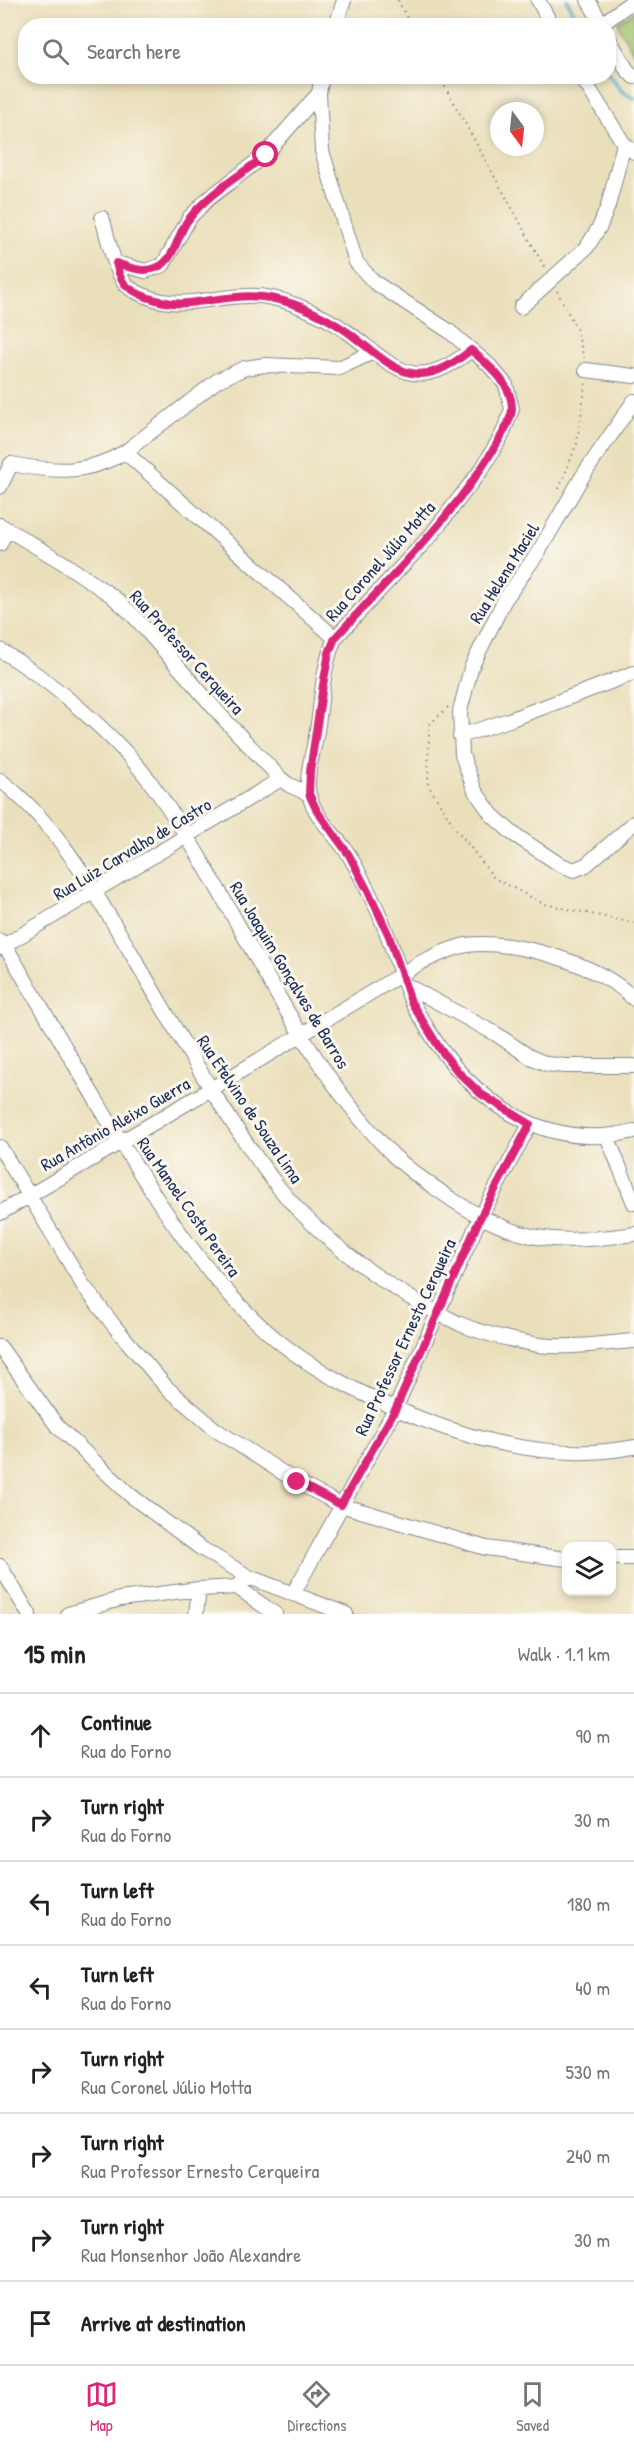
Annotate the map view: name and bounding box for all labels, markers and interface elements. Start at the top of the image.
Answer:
search box [18,18,616,84]
icon: search [39,35,72,68]
text: Search here [87,36,181,66]
north arrow [490,102,544,156]
route start [252,141,278,167]
street label: Rua Coronel Júlio Motta [319,496,441,626]
street label: Rua Helena Maciel [463,518,545,628]
street label: Rua Professor Cerqueira [124,584,250,720]
street label: Rua Luiz Carvalho de Castro [48,792,216,906]
street label: Rua Joaquim Gonçalves de Barros [224,877,356,1073]
street label: Rua Etelvino de Souza Lima [191,1030,309,1188]
street label: Rua Antônio Aleixo Guerra [36,1071,194,1177]
street label: Rua Manoel Costa Pereira [131,1132,247,1282]
street label: Rua Professor Ernesto Cerqueira [348,1234,462,1440]
route end [283,1468,309,1494]
map controls [562,1542,616,1596]
button: layers [562,1542,616,1596]
text: 15 min [24,1636,86,1671]
text: Walk · 1.1 km [518,1640,610,1667]
text: Continue [81,1707,152,1737]
icon: ahead [24,1719,57,1752]
text: 90 m [576,1722,610,1749]
text: Rua do Forno [81,1737,171,1764]
text: Turn right [81,1791,164,1821]
icon: right [24,1803,57,1836]
text: 30 m [574,1806,610,1833]
text: Rua do Forno [81,1821,171,1848]
text: Turn left [81,1875,154,1905]
icon: left [24,1887,57,1920]
text: 180 m [567,1890,610,1917]
text: Rua do Forno [81,1905,171,1932]
text: Turn left [81,1959,154,1989]
icon: left [24,1971,57,2004]
text: 40 m [575,1974,610,2001]
text: Rua do Forno [81,1989,171,2016]
text: Turn right [81,2043,164,2073]
icon: right [24,2055,57,2088]
text: 530 m [565,2058,610,2085]
text: Rua Coronel Júlio Motta [81,2073,252,2100]
text: Turn right [81,2127,164,2157]
icon: right [24,2139,57,2172]
text: 240 m [566,2142,610,2169]
text: Rua Professor Ernesto Cerqueira [81,2157,319,2184]
text: Turn right [81,2211,164,2241]
icon: right [24,2223,57,2256]
text: 30 m [574,2226,610,2253]
text: Rua Monsenhor João Alexandre [81,2241,301,2268]
icon: arrive [24,2307,57,2340]
text: Arrive at destination [81,2308,246,2338]
tab: Map [85,2378,118,2436]
tab: Directions [288,2378,346,2436]
tab: Saved [516,2378,549,2436]

